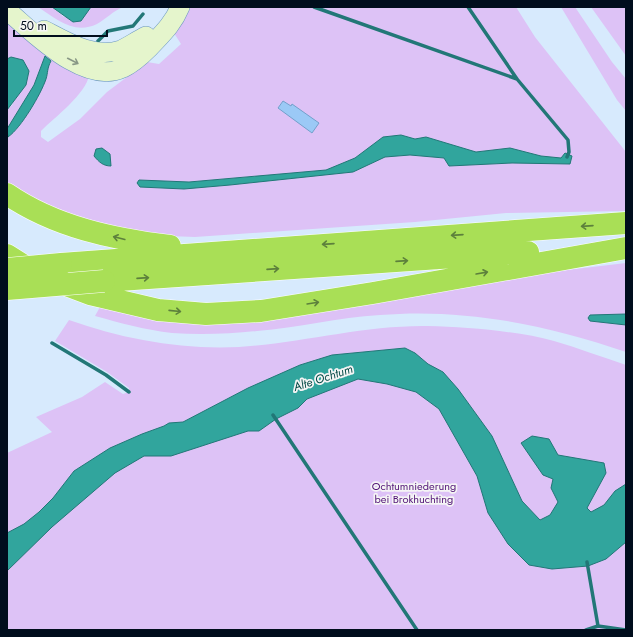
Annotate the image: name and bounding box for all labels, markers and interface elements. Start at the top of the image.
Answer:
scale bar [14,12,107,38]
text: 50 m [20,17,47,35]
one-way arrow [66,58,78,65]
one-way arrow [581,222,594,229]
one-way arrow [451,231,464,238]
one-way arrow [113,234,126,242]
one-way arrow [322,240,335,247]
one-way arrow [395,257,408,264]
one-way arrow [266,266,279,273]
one-way arrow [475,269,488,277]
one-way arrow [136,275,149,282]
one-way arrow [306,299,319,307]
one-way arrow [168,308,181,315]
water label: Alte Ochtum [290,360,355,396]
park label: Ochtumniederung bei Brokhuchting [372,478,456,507]

